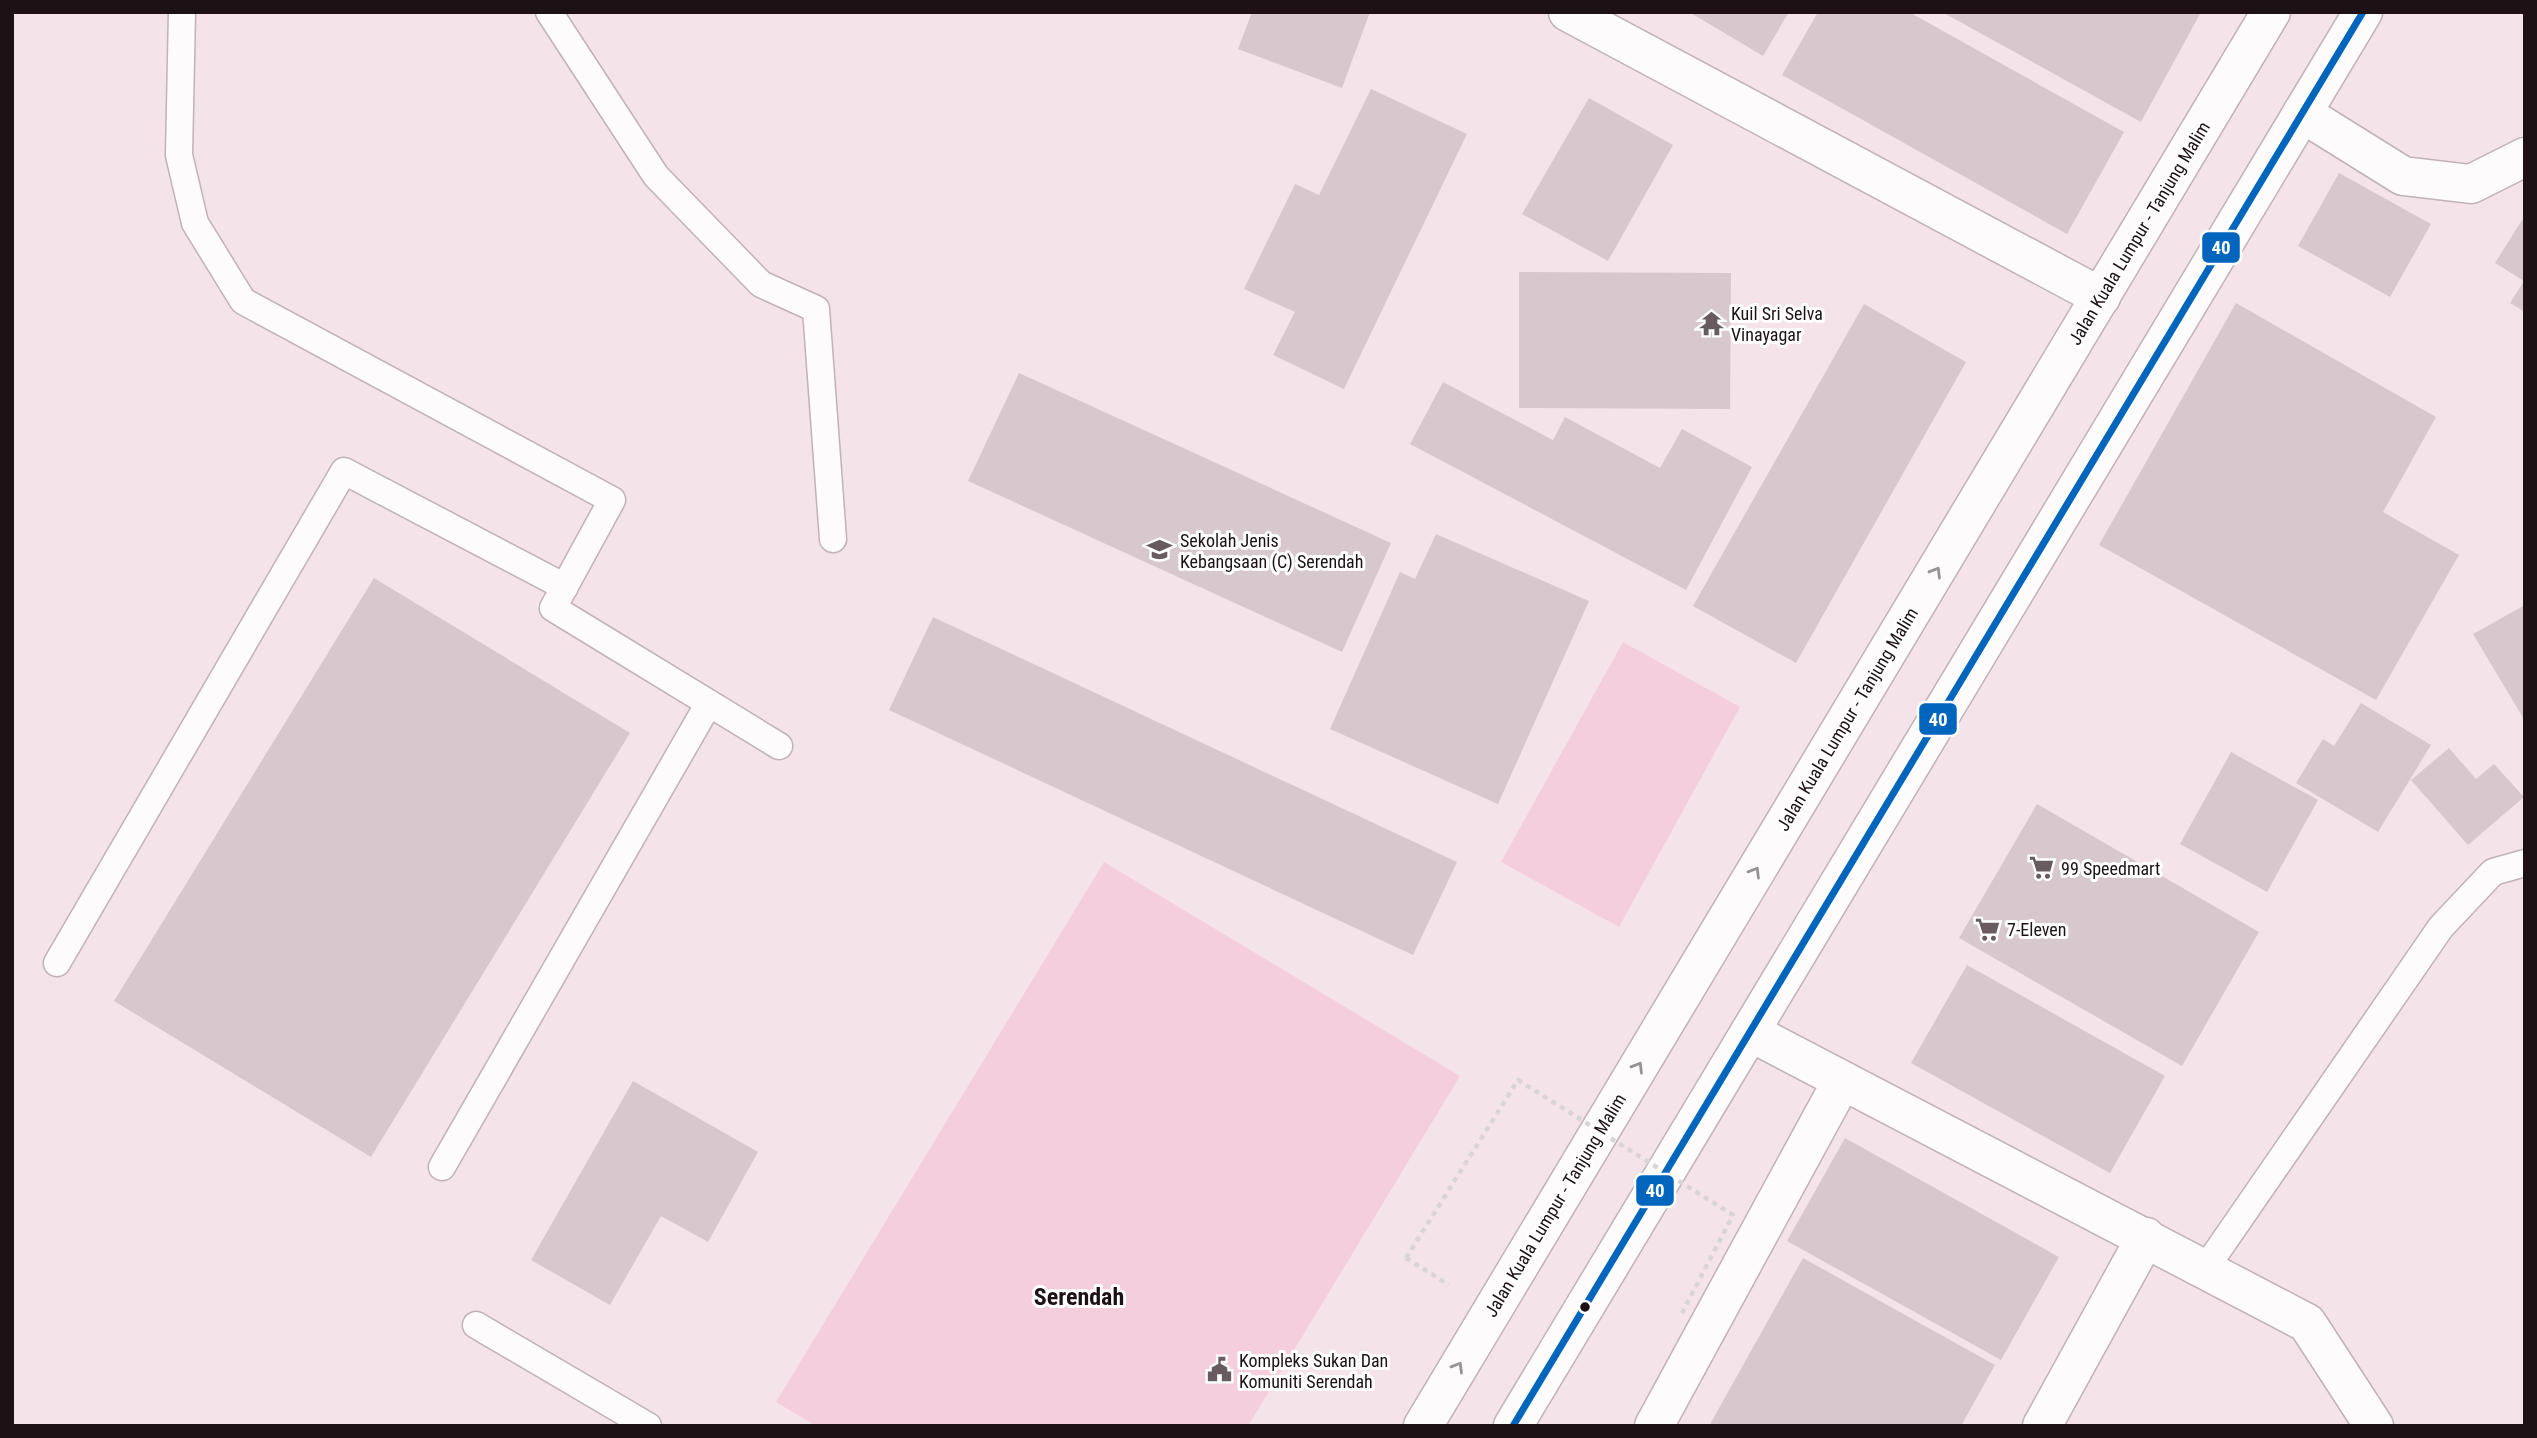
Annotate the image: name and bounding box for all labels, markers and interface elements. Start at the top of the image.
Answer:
street label: Jalan Kuala Lumpur - Tanjung Malim [2064,118,2214,348]
line badge: 40 [2201,231,2241,264]
text: 40 [2211,236,2231,259]
place label: Kuil Sri Selva Vinayagar [1731,303,1823,345]
temple icon: Kuil Sri Selva Vinayagar [1697,309,1725,337]
place label: Sekolah Jenis Kebangsaan (C) Serendah [1180,530,1363,573]
school or university icon: Sekolah Jenis Kebangsaan (C) Serendah [1146,536,1174,564]
one-way arrow [1927,567,1940,580]
street label: Jalan Kuala Lumpur - Tanjung Malim [1772,604,1922,834]
line badge: 40 [1918,702,1958,736]
text: 40 [1928,708,1948,731]
supermarket icon: 99 Speedmart [2027,854,2055,882]
place label: 99 Speedmart [2061,858,2160,879]
one-way arrow [1747,867,1760,880]
supermarket icon: 7-Eleven [1973,915,2001,943]
place label: 7-Eleven [2007,919,2067,940]
one-way arrow [1630,1062,1643,1075]
street label: Jalan Kuala Lumpur - Tanjung Malim [1480,1090,1630,1320]
line badge: 40 [1635,1174,1675,1207]
text: 40 [1645,1179,1665,1202]
district label: Serendah [1034,1283,1124,1311]
unlabelled marker [1578,1300,1592,1314]
place label: Kompleks Sukan Dan Komuniti Serendah [1239,1350,1388,1392]
public building icon: Kompleks Sukan Dan Komuniti Serendah [1205,1356,1233,1384]
one-way arrow [1450,1362,1463,1375]

